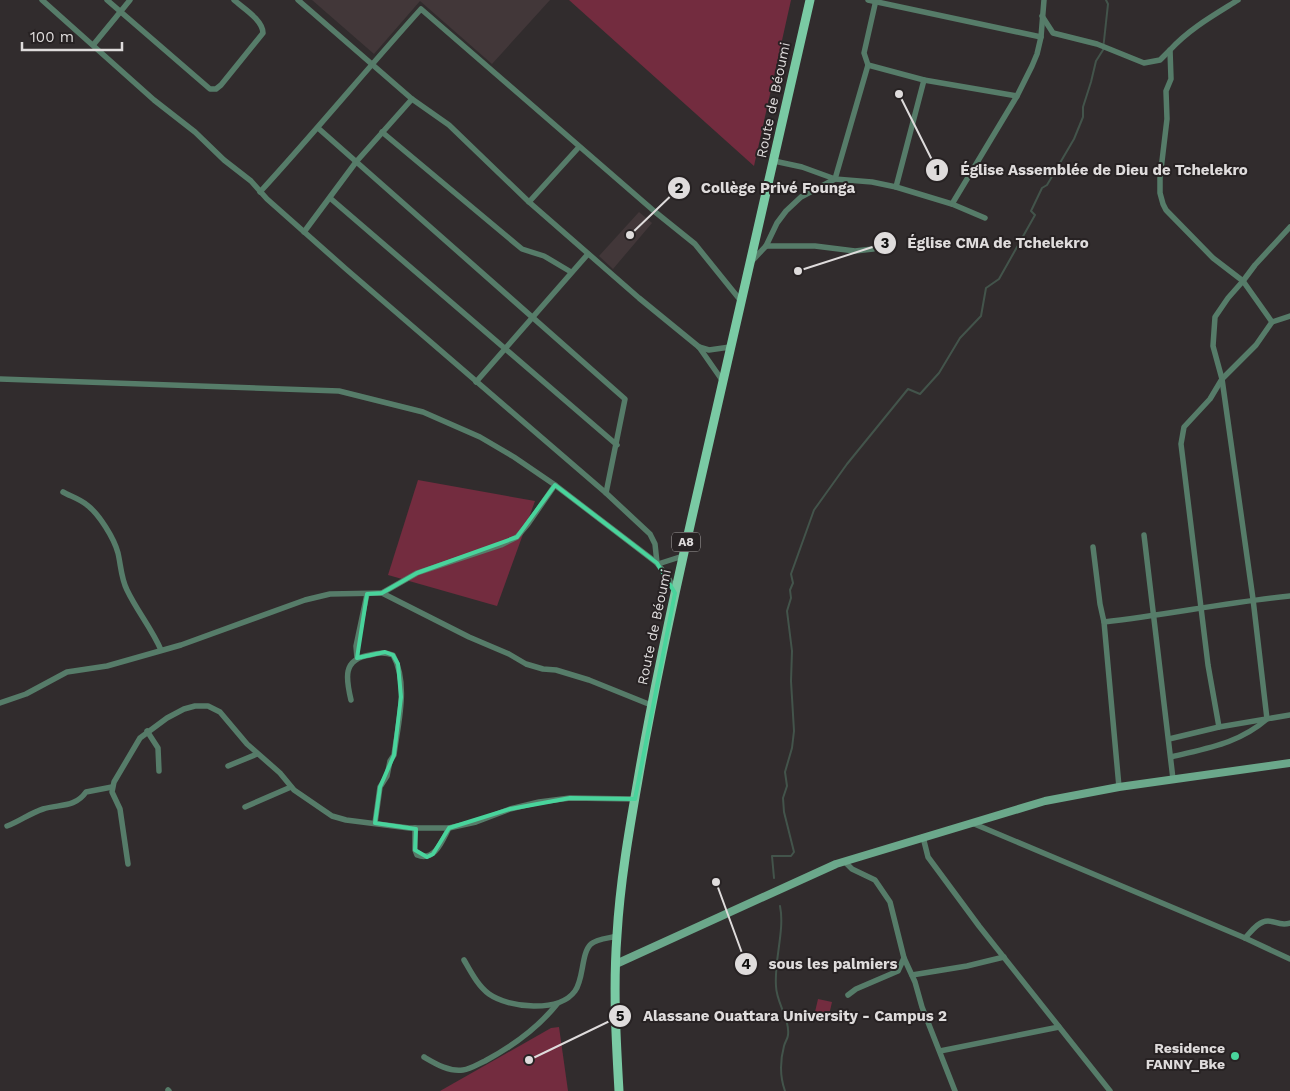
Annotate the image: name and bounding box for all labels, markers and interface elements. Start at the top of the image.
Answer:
scale bar [22,20,122,52]
text: 100 m [30,28,74,46]
street label: Route de Béoumi [753,41,793,159]
callout: Église Assemblée de Dieu de Tchelekro [925,155,1258,185]
text: 1 [934,161,940,179]
text: Église Assemblée de Dieu de Tchelekro [960,161,1248,179]
callout: Collège Privé Founga [666,173,865,203]
text: 2 [675,179,684,197]
text: Collège Privé Founga [701,179,855,197]
callout: Église CMA de Tchelekro [872,228,1099,258]
text: 3 [881,234,890,252]
text: Église CMA de Tchelekro [907,234,1089,252]
road number: A8 [672,532,700,552]
street label: Route de Béoumi [634,568,674,686]
callout: sous les palmiers [733,949,907,979]
text: 4 [741,955,751,973]
text: sous les palmiers [769,955,897,973]
callout: Alassane Ouattara University - Campus 2 [608,1001,957,1031]
text: 5 [616,1007,625,1025]
text: Alassane Ouattara University - Campus 2 [643,1007,947,1025]
place label: Residence FANNY_Bke [1146,1040,1225,1072]
marker: Residence FANNY_Bke [1229,1050,1241,1062]

